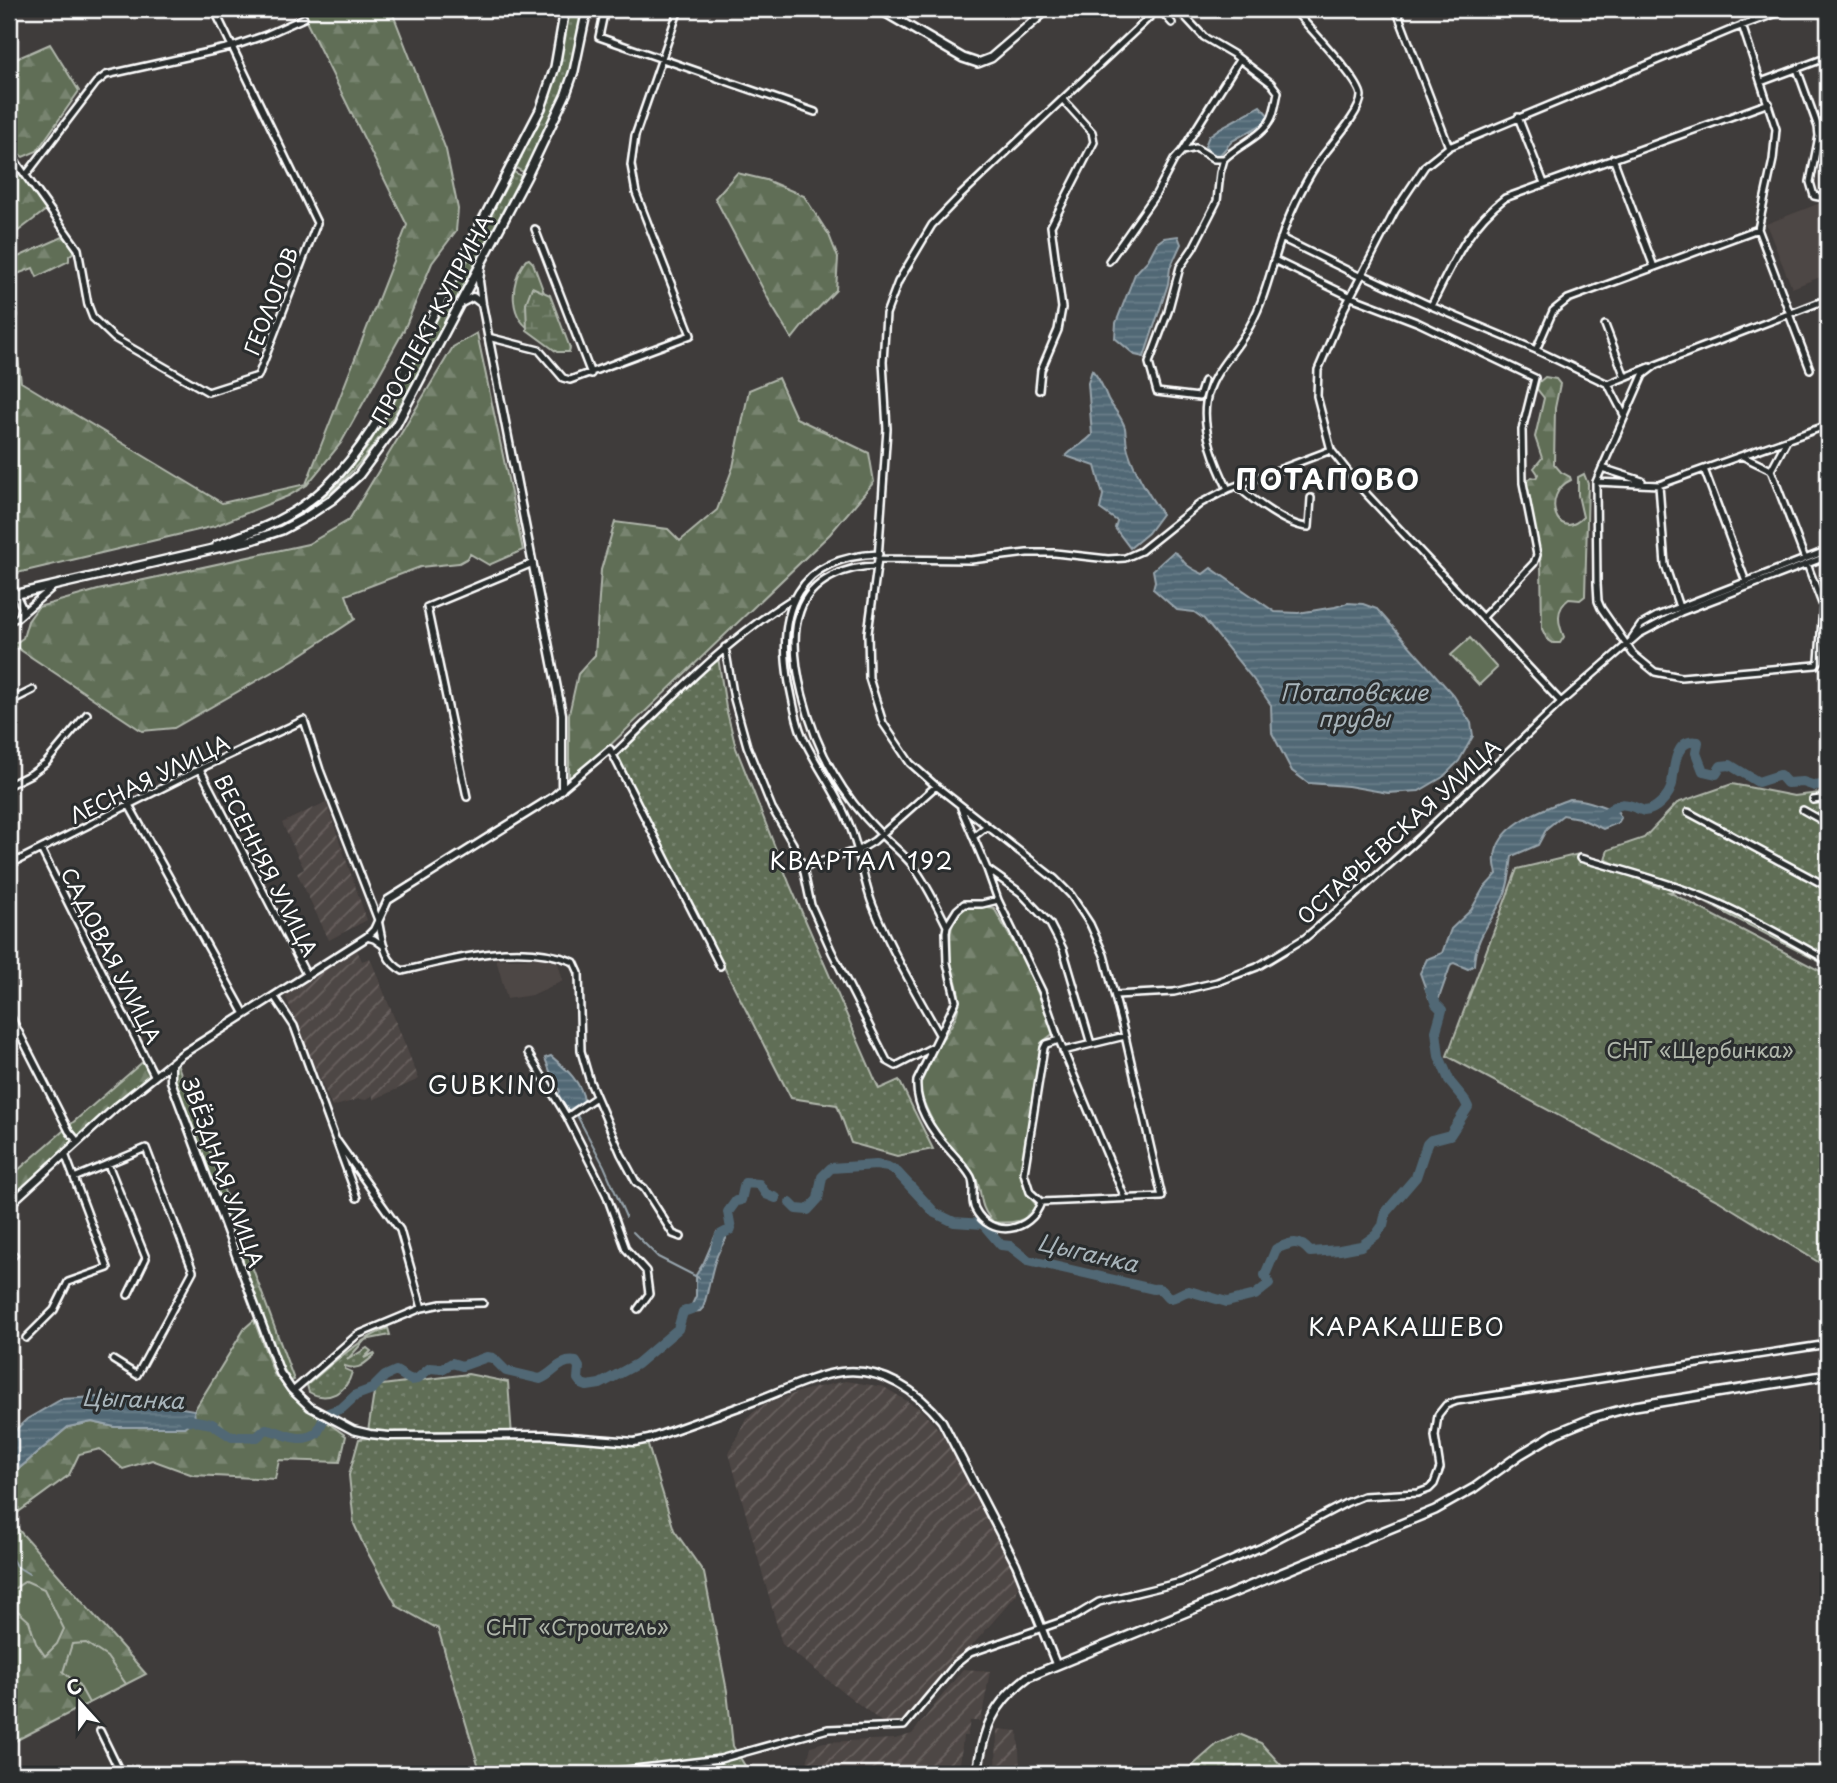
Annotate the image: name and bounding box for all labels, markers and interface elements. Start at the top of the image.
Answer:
street label: ПРОСПЕКТ КУПРИНА [362,209,500,429]
street label: ГЕОЛОГОВ [235,242,305,360]
district label: ПОТАПОВО [1235,457,1421,500]
water label: Потаповские пруды [1280,674,1430,735]
street label: ЛЕСНАЯ УЛИЦА [64,725,234,831]
street label: ОСТАФЬЕВСКАЯ УЛИЦА [1289,731,1507,931]
street label: ВЕСЕННЯЯ УЛИЦА [207,768,327,962]
district label: КВАРТАЛ 192 [770,842,954,878]
street label: САДОВАЯ УЛИЦА [54,861,170,1049]
park label: СНТ «Щербинка» [1606,1033,1794,1065]
district label: GUBKINO [428,1066,558,1102]
street label: ЗВЁЗДНАЯ УЛИЦА [175,1073,273,1271]
water label: Цыганка [1034,1223,1142,1281]
district label: КАРАКАШЕВО [1308,1308,1506,1344]
water label: Цыганка [81,1379,185,1417]
park label: СНТ «Строитель» [486,1610,669,1642]
north arrow [46,1668,116,1738]
text: С [62,1671,85,1702]

